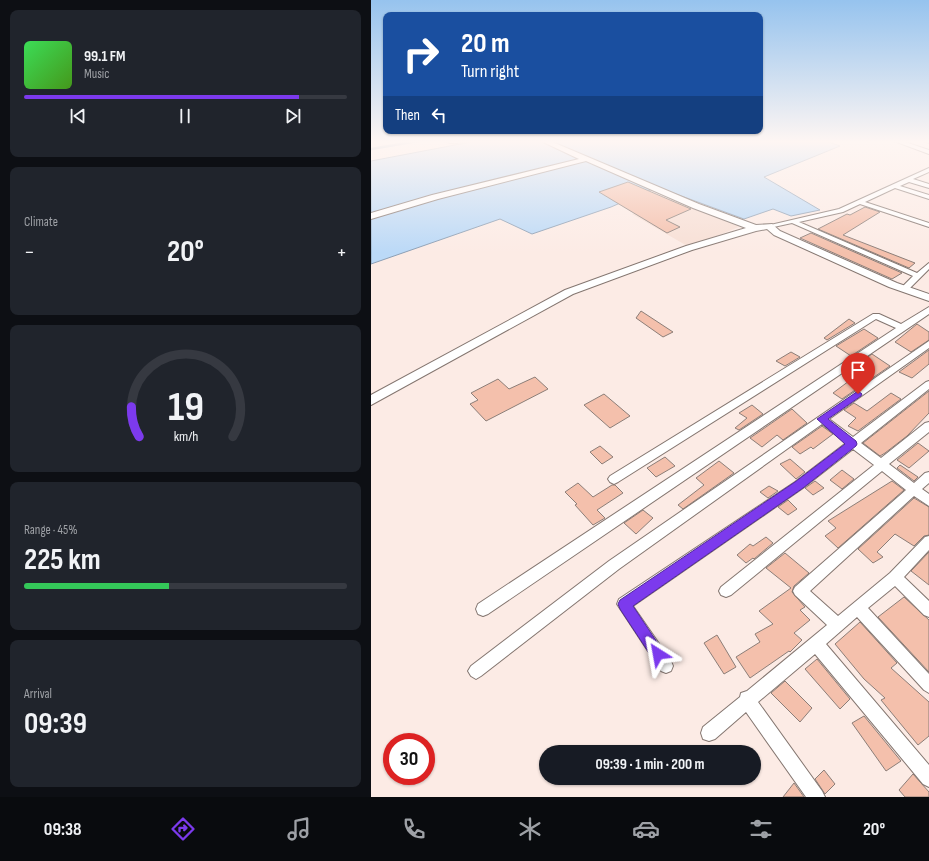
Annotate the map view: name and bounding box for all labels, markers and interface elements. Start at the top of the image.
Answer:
text: 20 m [461,27,510,60]
icon: right [395,28,447,80]
text: 99.1 FM [84,47,126,66]
text: Turn right [461,61,519,82]
text: Music [84,66,109,82]
icon: left [428,104,450,126]
icon: previous [67,105,89,127]
icon: pause [174,105,196,127]
icon: next [282,105,304,127]
text: Then [395,106,420,125]
text: Climate [24,214,58,230]
text: 20° [167,234,204,270]
text: − [24,239,35,266]
text: + [336,239,347,266]
pin [841,353,875,394]
icon: arrive [847,359,869,381]
text: 19 [167,382,204,431]
text: km/h [173,427,198,444]
text: Range · 45% [24,522,78,538]
text: 225 km [24,542,101,578]
position arrow [637,633,679,675]
text: Arrival [24,686,52,702]
text: 09:39 [24,706,87,742]
speed limit sign: 30 [383,733,435,785]
text: 09:39 · 1 min · 200 m [596,755,704,774]
icon: directions [169,815,197,843]
icon: music [285,815,313,843]
icon: phone [400,815,428,843]
icon: climate [516,815,544,843]
icon: car [632,815,660,843]
icon: filters [747,815,775,843]
text: 09:38 [44,819,82,840]
text: 20° [863,819,885,840]

